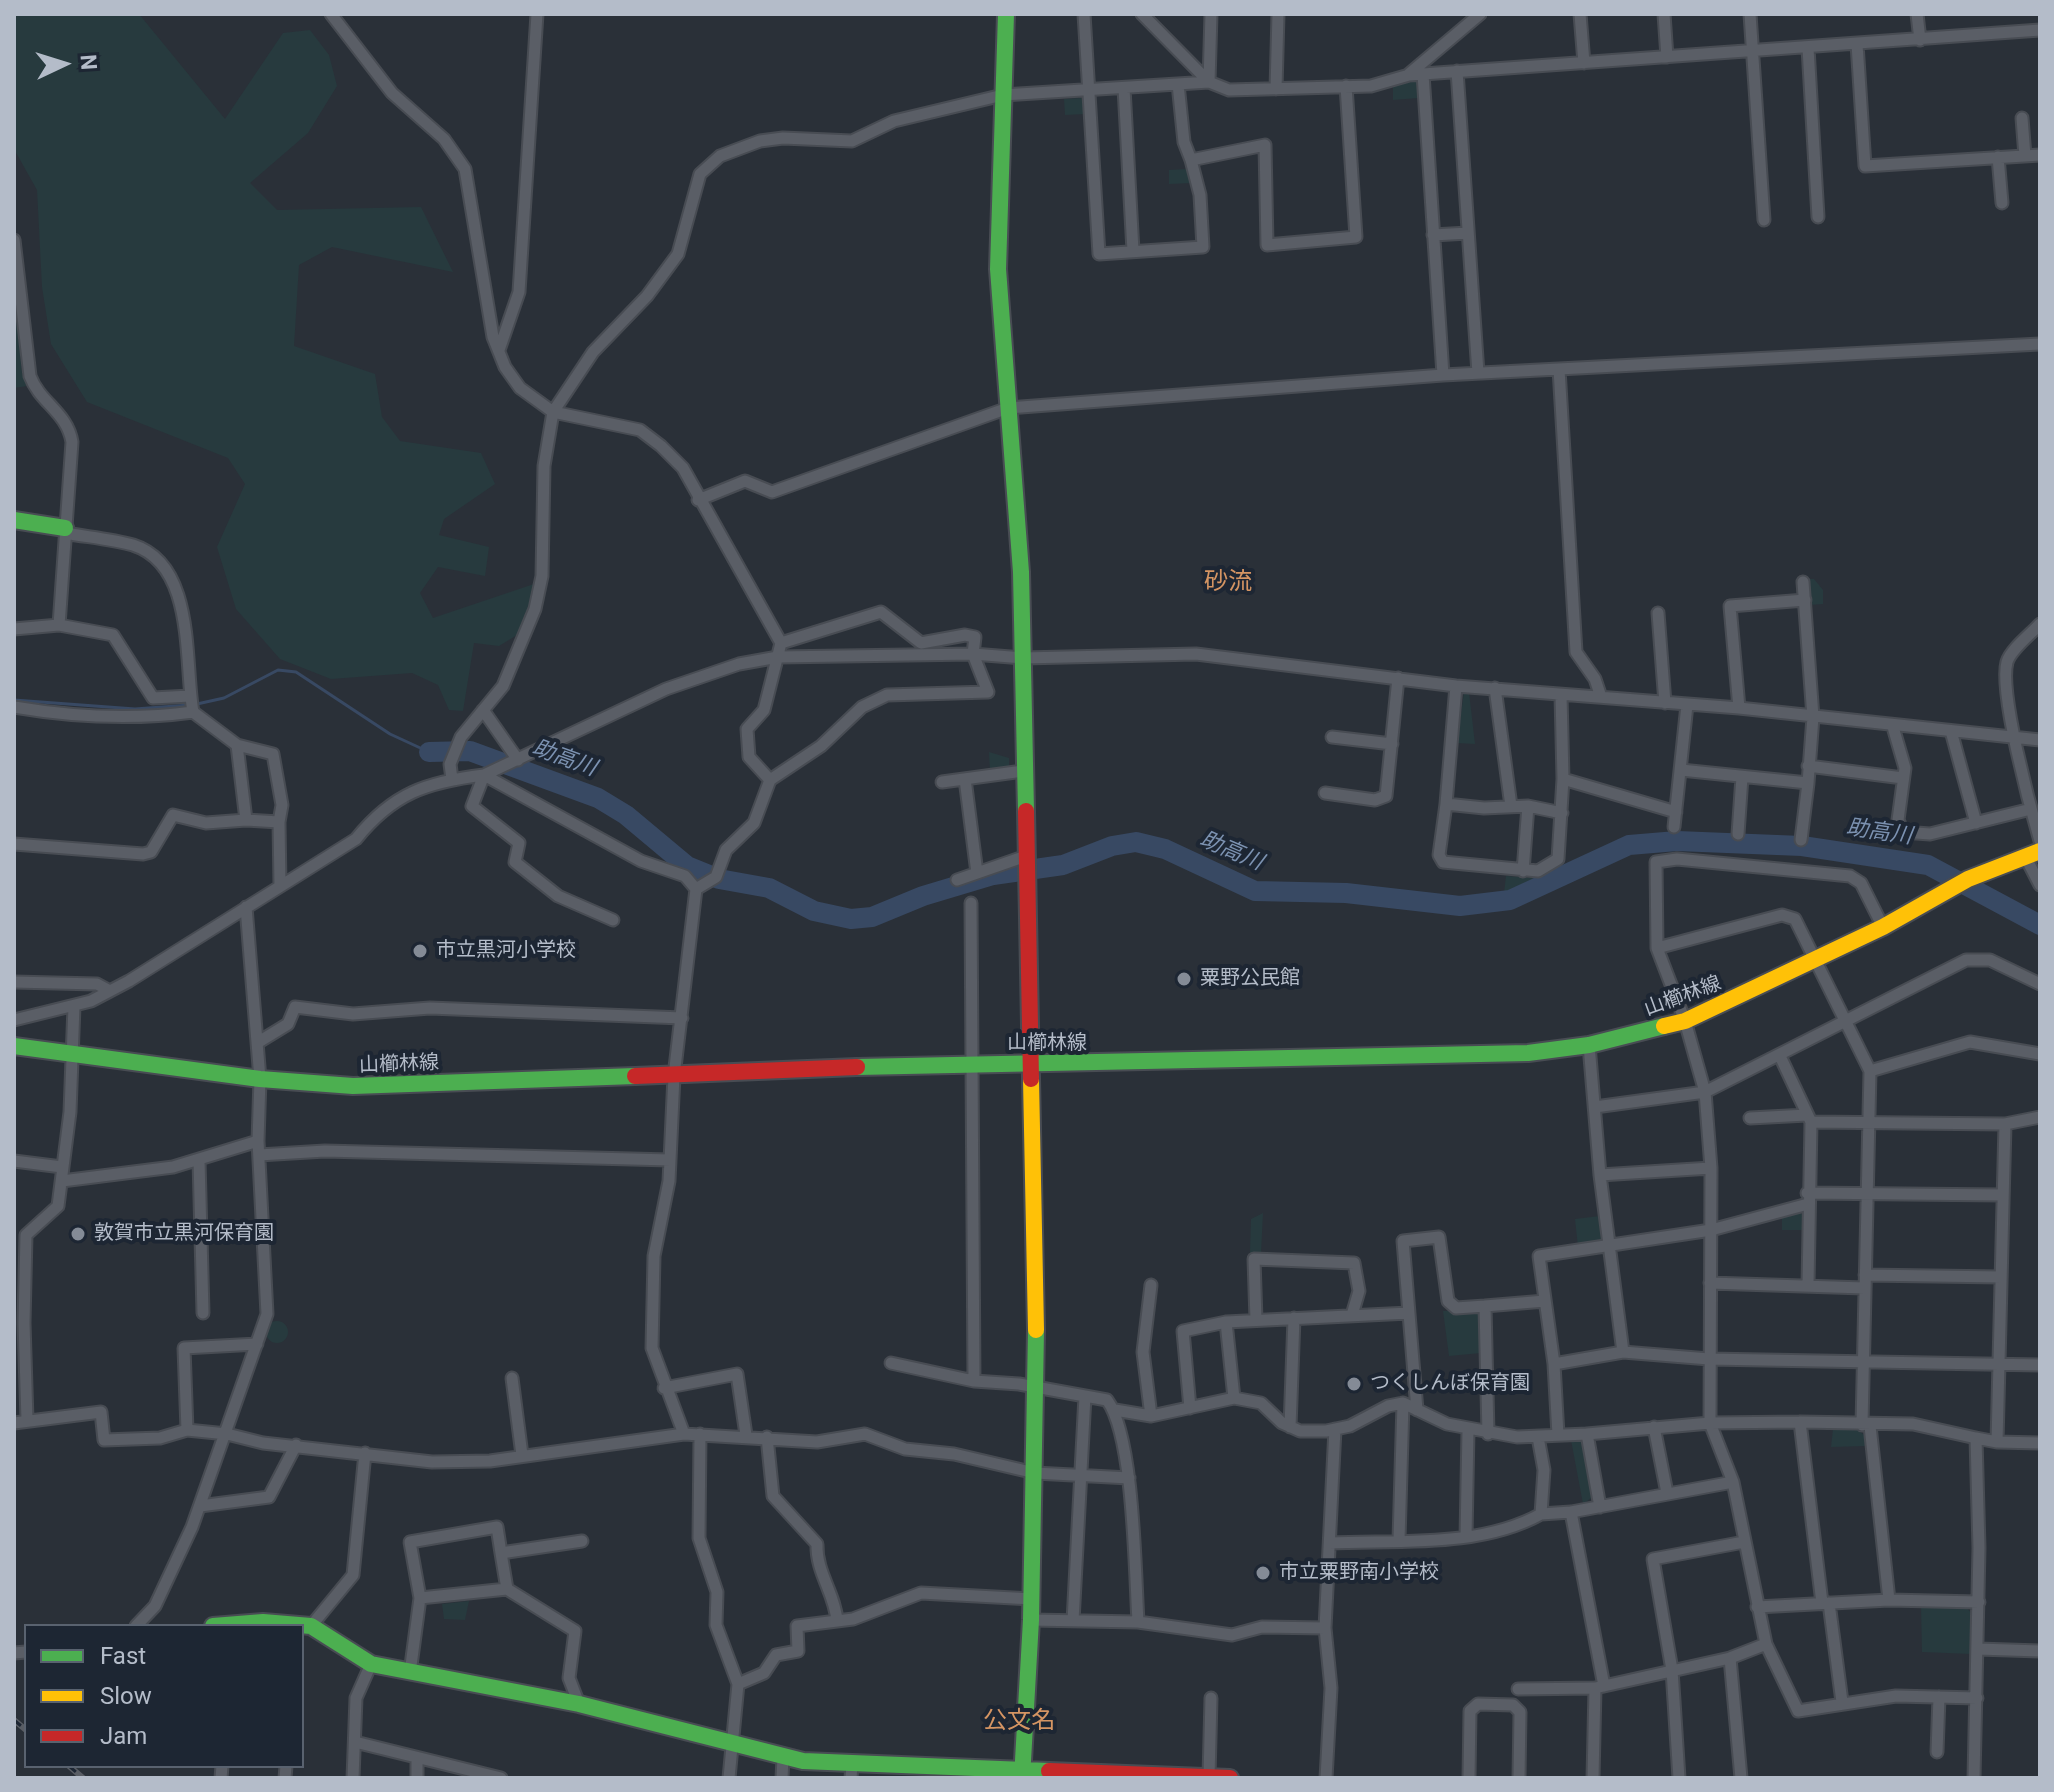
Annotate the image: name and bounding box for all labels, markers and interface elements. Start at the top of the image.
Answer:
north arrow [24,24,104,104]
text: N [75,54,101,71]
district label: 砂流 [1204,569,1252,597]
water label: 助高川 [528,735,600,783]
water label: 助高川 [1844,815,1914,851]
water label: 助高川 [1195,827,1267,877]
place label: 市立黒河小学校 [436,939,576,963]
marker: 市立黒河小学校 [411,942,429,960]
place label: 粟野公民館 [1200,967,1300,991]
marker: 粟野公民館 [1175,970,1193,988]
street label: 山櫛林線 [1641,972,1725,1022]
street label: 山櫛林線 [1007,1032,1087,1056]
street label: 山櫛林線 [359,1052,439,1078]
place label: 敦賀市立黒河保育園 [94,1222,274,1246]
marker: 敦賀市立黒河保育園 [69,1225,87,1243]
place label: つくしんぼ保育園 [1370,1372,1530,1396]
marker: つくしんぼ保育園 [1345,1375,1363,1393]
place label: 市立粟野南小学校 [1279,1561,1439,1585]
marker: 市立粟野南小学校 [1254,1564,1272,1582]
legend [24,1624,304,1768]
text: Fast [100,1642,146,1670]
text: Slow [100,1682,152,1710]
district label: 公文名 [983,1708,1055,1736]
text: Jam [100,1722,147,1750]

